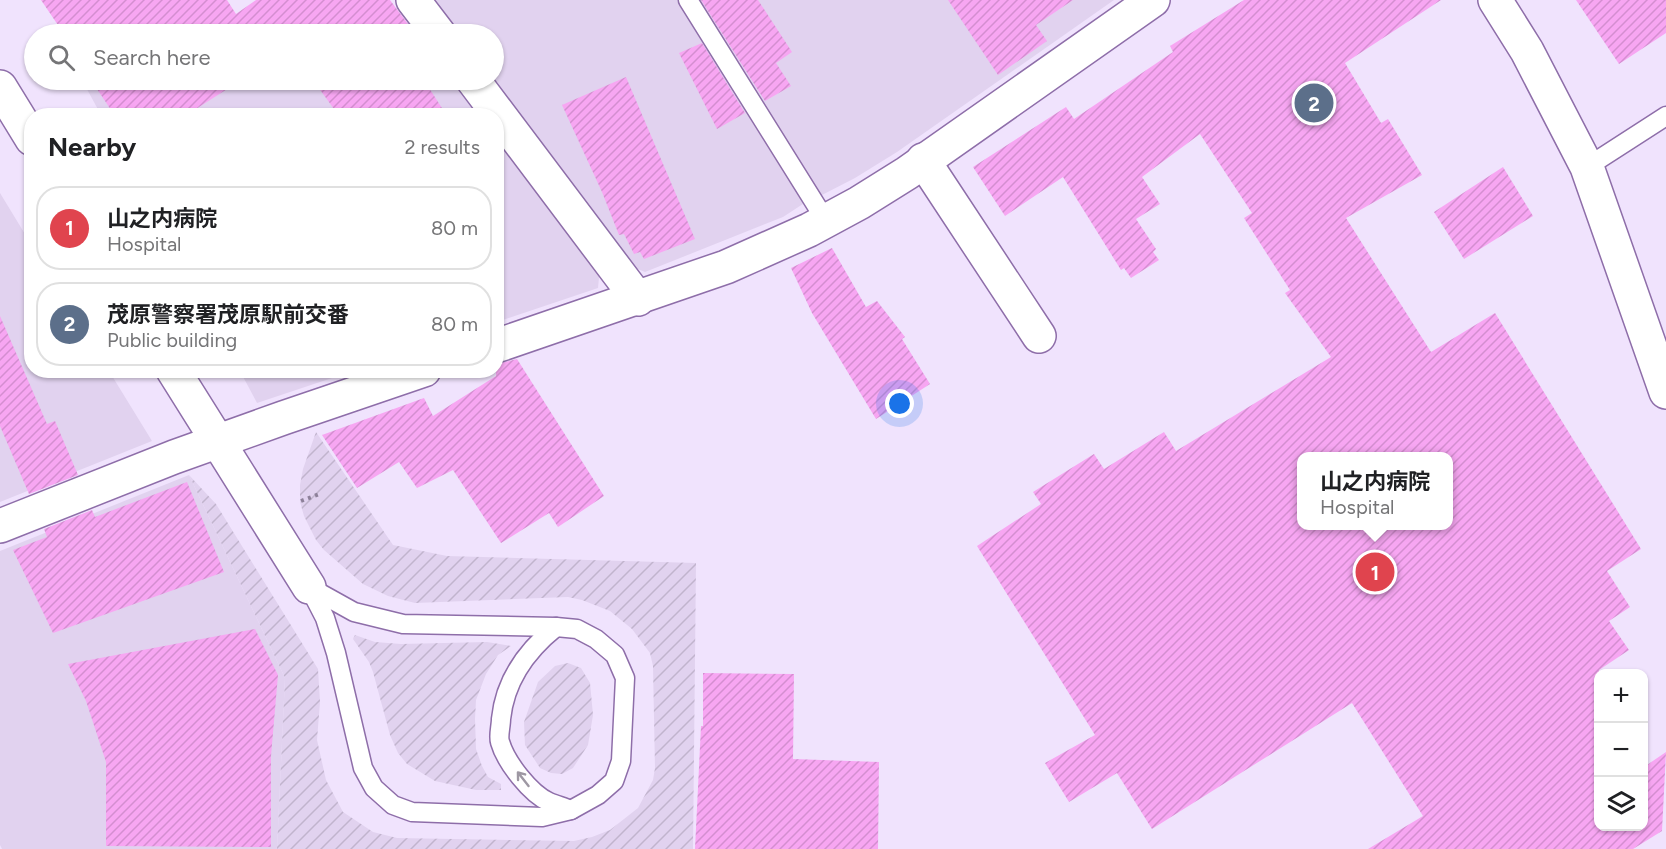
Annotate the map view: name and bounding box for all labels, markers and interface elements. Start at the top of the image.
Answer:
search box [24,24,504,90]
icon: search [45,41,78,74]
text: Search here [93,44,211,71]
pin: 2 [1294,80,1334,126]
text: Nearby [48,131,136,163]
text: 2 results [404,135,480,159]
text: 山之内病院 [107,205,217,232]
text: 1 [65,216,74,240]
text: 80 m [431,216,478,240]
text: Hospital [107,232,182,256]
text: 茂原警察署茂原駅前交番 [107,301,349,328]
text: 2 [64,312,75,336]
text: 80 m [431,312,478,336]
text: Public building [107,328,237,352]
your location [885,389,914,418]
popup [1297,452,1453,530]
text: 山之内病院 [1320,468,1430,495]
text: Hospital [1320,495,1395,519]
pin: 1 [1356,550,1394,594]
map controls [1594,669,1648,831]
button: + [1594,669,1648,723]
button: − [1594,723,1648,777]
one-way arrow [517,772,530,788]
button: layers [1594,777,1648,831]

